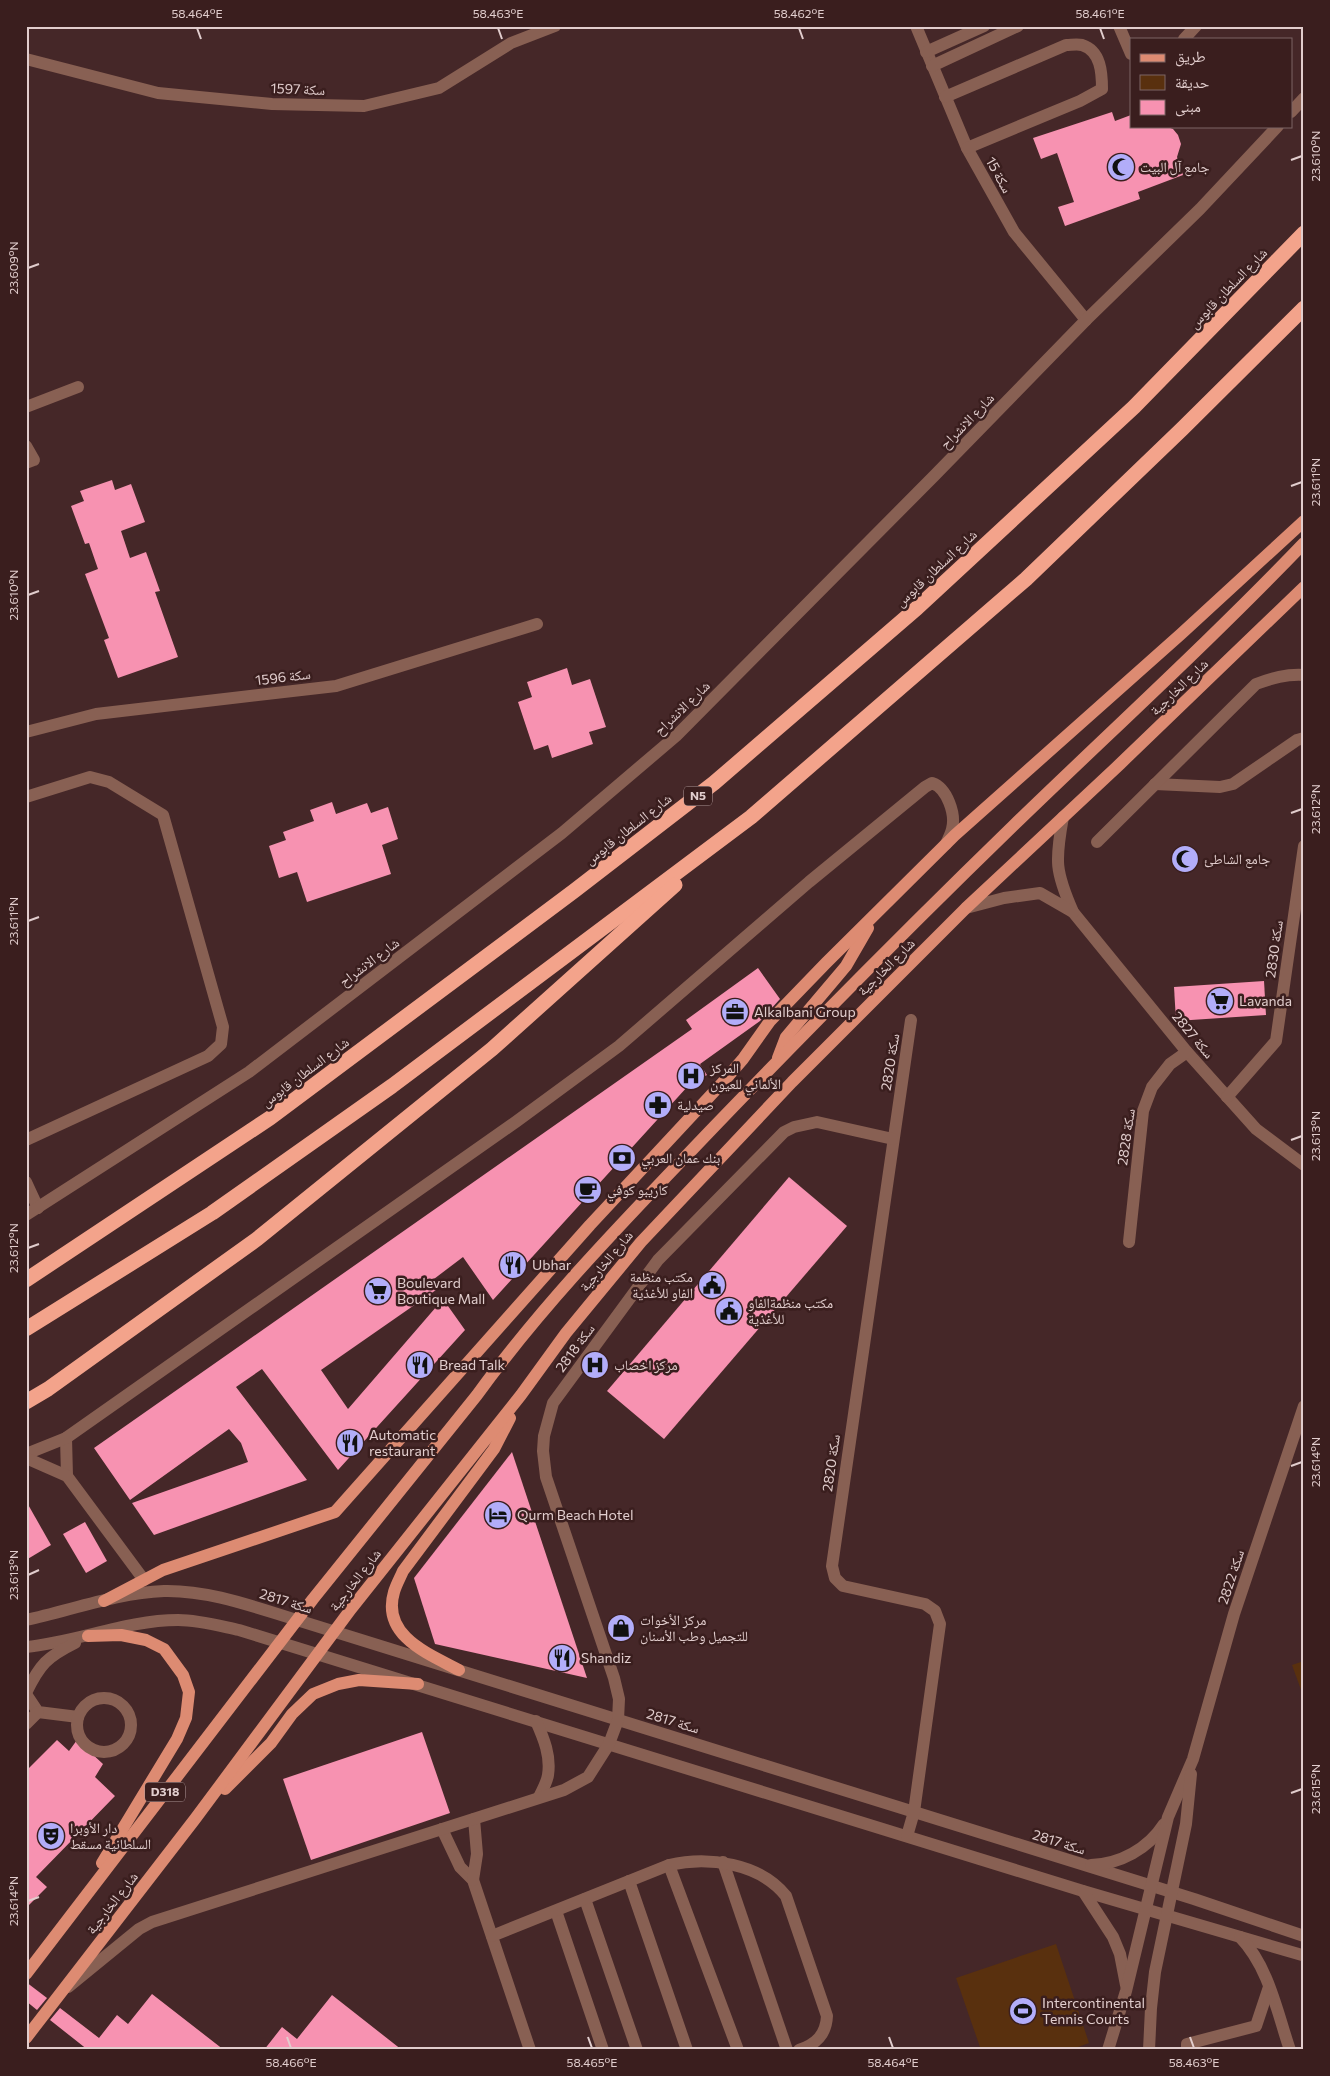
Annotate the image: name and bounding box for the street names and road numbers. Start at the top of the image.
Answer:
street label: سكة 1597 [270,79,326,98]
street label: سكة 15 [983,154,1016,196]
street label: شارع السلطان قابوس [1185,244,1272,333]
street label: شارع الانشراح [936,389,999,453]
street label: شارع السلطان قابوس [891,525,981,611]
street label: شارع الخارجية [1146,655,1213,720]
street label: سكة 1596 [254,665,312,688]
street label: شارع الانشراح [650,677,714,740]
road number: N5 [684,786,712,806]
street label: شارع السلطان قابوس [581,789,676,869]
street label: سكة 2830 [1261,919,1286,979]
street label: شارع الانشراح [335,933,403,991]
street label: شارع الخارجية [853,934,919,1000]
street label: سكة 2827 [1169,1008,1218,1062]
street label: سكة 2820 [877,1032,902,1092]
street label: شارع السلطان قابوس [257,1033,353,1112]
street label: سكة 2828 [1113,1107,1138,1166]
street label: شارع الخارجية [575,1227,637,1296]
street label: سكة 2818 [551,1320,598,1375]
street label: سكة 2820 [818,1433,843,1493]
street label: شارع الخارجية [325,1545,386,1615]
street label: سكة 2822 [1214,1547,1247,1606]
street label: سكة 2817 [258,1584,315,1617]
street label: سكة 2817 [645,1704,702,1737]
road number: D318 [145,1782,185,1801]
street label: سكة 2817 [1031,1825,1088,1858]
street label: شارع الخارجية [82,1868,143,1938]

